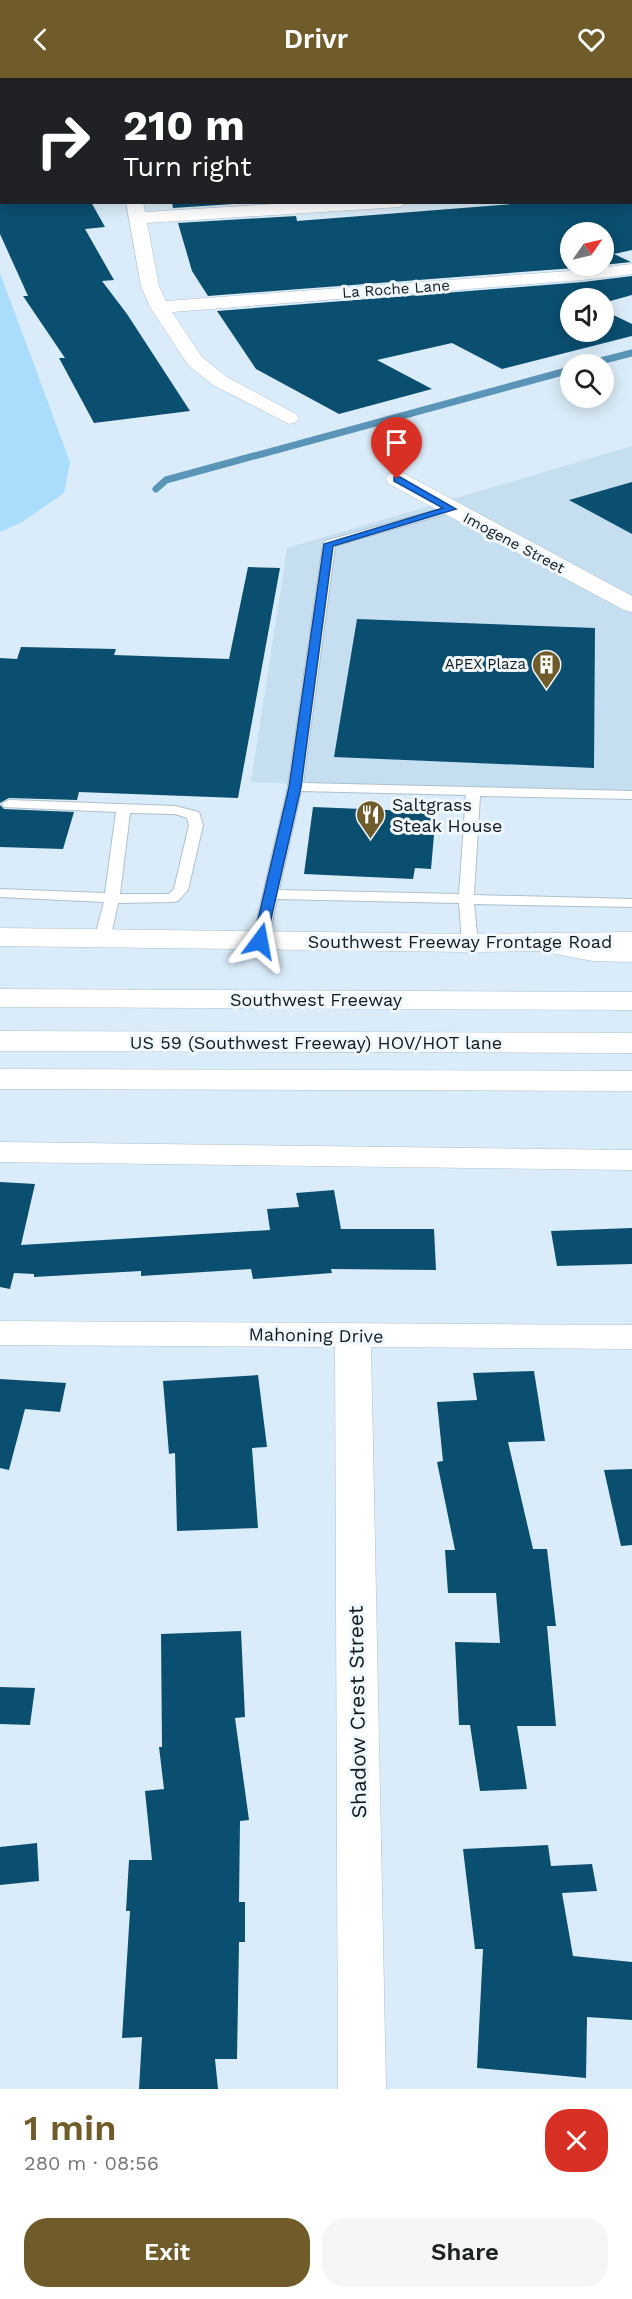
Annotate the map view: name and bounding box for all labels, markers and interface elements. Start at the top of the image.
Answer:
icon: back [24,23,57,56]
text: Drivr [284,23,348,55]
icon: heart [575,23,608,56]
text: 210 m [123,101,245,150]
icon: right [24,102,102,180]
text: Turn right [123,151,252,183]
north arrow [560,222,614,276]
map controls [560,222,614,408]
street label: La Roche Lane [342,276,450,302]
button: sound [560,288,614,342]
button: search [560,354,614,408]
pin [371,417,422,479]
icon: arrive [380,426,413,459]
street label: Imogene Street [460,509,569,578]
building icon: APEX Plaza [531,648,563,690]
place label: APEX Plaza [445,655,526,673]
place label: Saltgrass Steak House [392,794,502,836]
restaurant icon: Saltgrass Steak House [355,798,387,840]
position arrow [228,909,292,973]
street label: Southwest Freeway Frontage Road [308,931,612,952]
street label: Southwest Freeway [230,989,403,1010]
street label: US 59 (Southwest Freeway) HOV/HOT lane [130,1032,502,1053]
street label: Mahoning Drive [248,1323,384,1347]
street label: Shadow Crest Street [343,1605,371,1819]
text: 1 min [24,2107,116,2149]
button: close [545,2109,608,2172]
text: 280 m · 08:56 [24,2151,159,2175]
button: Exit [24,2218,310,2287]
button: Share [322,2218,608,2287]

